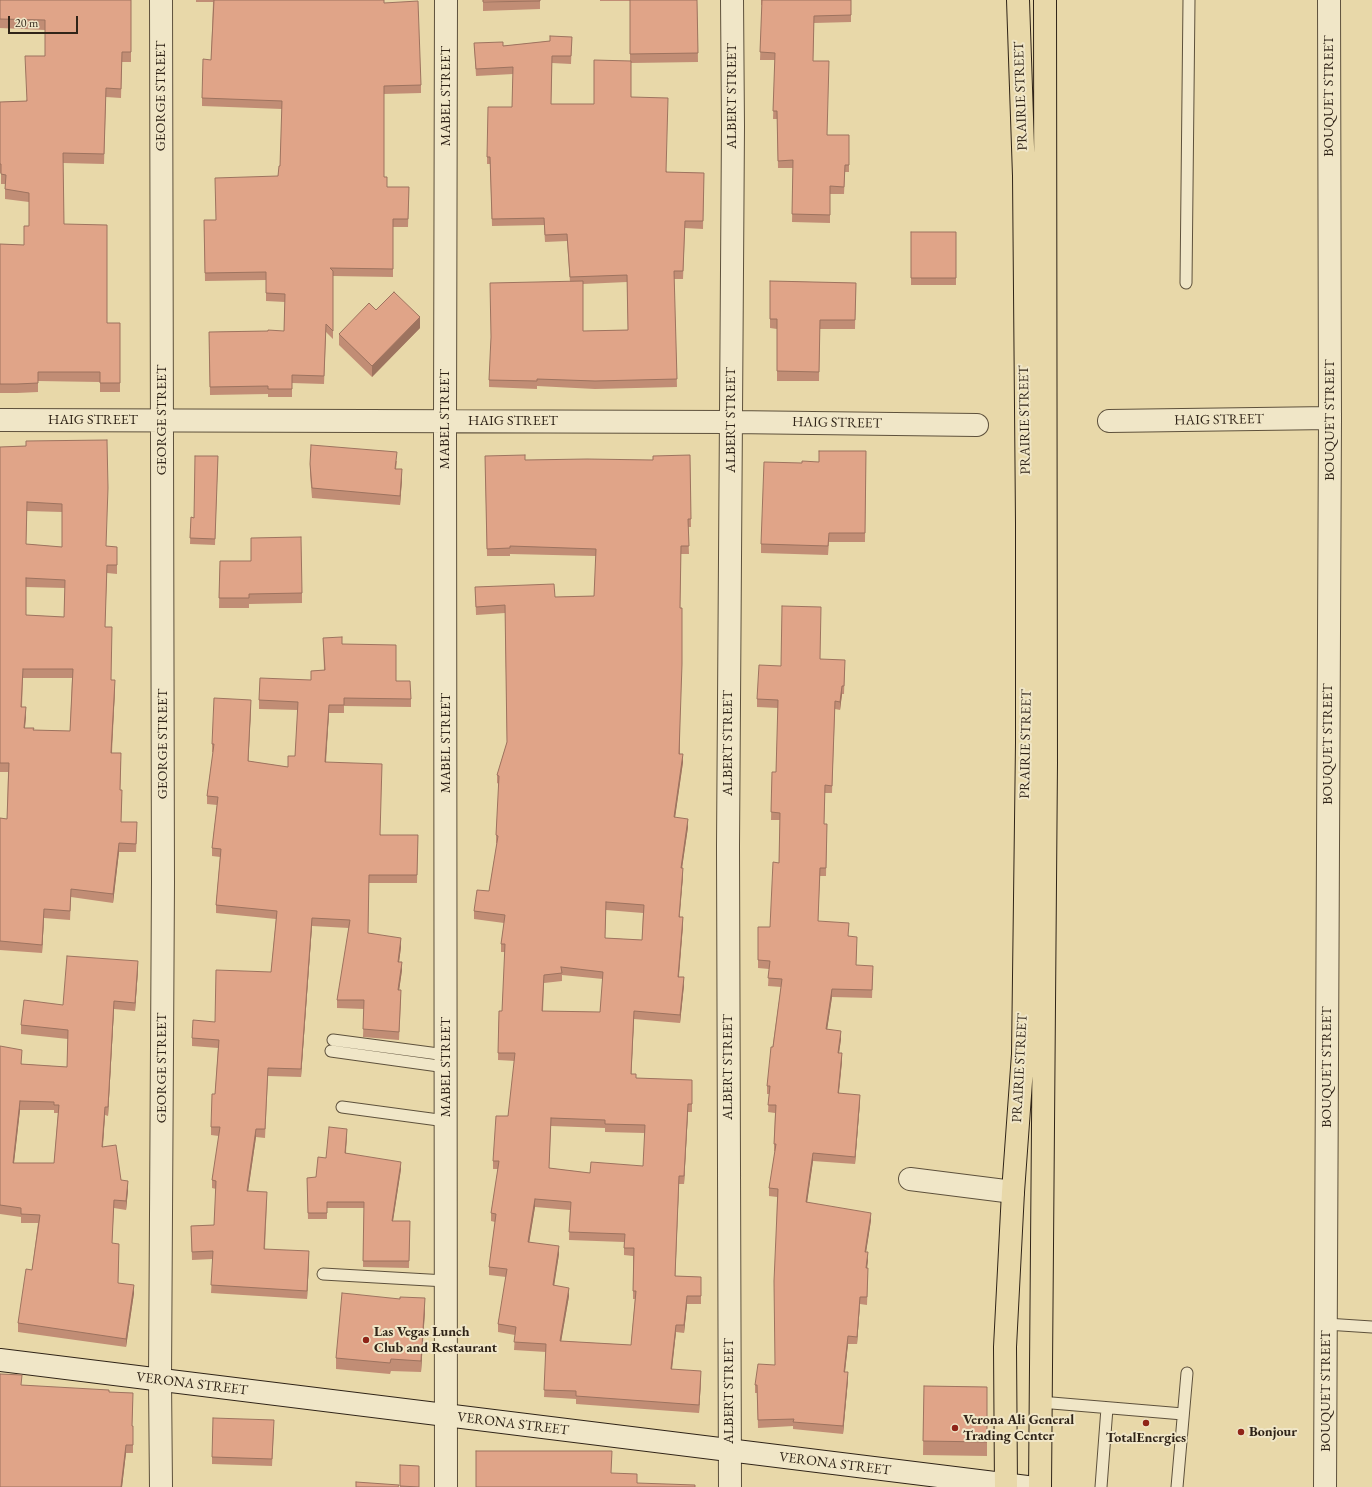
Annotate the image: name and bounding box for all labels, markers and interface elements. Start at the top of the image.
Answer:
scale bar [10,8,80,34]
text: 20 m [15,15,38,31]
street label: BOUQUET STREET [1321,35,1337,157]
street label: GEORGE STREET [153,41,169,151]
street label: PRAIRIE STREET [1011,41,1031,151]
street label: ALBERT STREET [724,43,740,149]
street label: MABEL STREET [438,46,454,146]
street label: BOUQUET STREET [1322,359,1338,481]
street label: GEORGE STREET [154,365,170,475]
street label: PRAIRIE STREET [1016,365,1034,475]
street label: ALBERT STREET [723,367,739,473]
street label: MABEL STREET [437,369,453,469]
street label: HAIG STREET [1174,411,1264,429]
street label: HAIG STREET [48,412,138,428]
street label: HAIG STREET [468,413,558,429]
street label: HAIG STREET [792,414,882,432]
street label: BOUQUET STREET [1320,683,1336,805]
street label: GEORGE STREET [155,689,171,799]
street label: PRAIRIE STREET [1017,689,1035,799]
street label: ALBERT STREET [720,690,736,796]
street label: MABEL STREET [438,693,454,793]
street label: BOUQUET STREET [1319,1006,1335,1128]
street label: GEORGE STREET [154,1013,170,1123]
street label: PRAIRIE STREET [1009,1013,1031,1123]
street label: ALBERT STREET [720,1014,736,1120]
street label: MABEL STREET [438,1017,454,1117]
place label: Las Vegas Lunch Club and Restaurant [374,1324,497,1356]
street label: BOUQUET STREET [1318,1330,1334,1452]
marker: Las Vegas Lunch Club and Restaurant [361,1335,371,1345]
street label: ALBERT STREET [721,1338,737,1444]
street label: VERONA STREET [135,1369,249,1399]
street label: VERONA STREET [456,1409,570,1439]
place label: Verona Ali General Trading Center [963,1412,1074,1444]
marker: TotalEnergies [1141,1418,1151,1428]
marker: Verona Ali General Trading Center [950,1423,960,1433]
place label: Bonjour [1249,1424,1297,1440]
marker: Bonjour [1236,1427,1246,1437]
place label: TotalEnergies [1106,1430,1186,1446]
street label: VERONA STREET [778,1449,892,1479]

